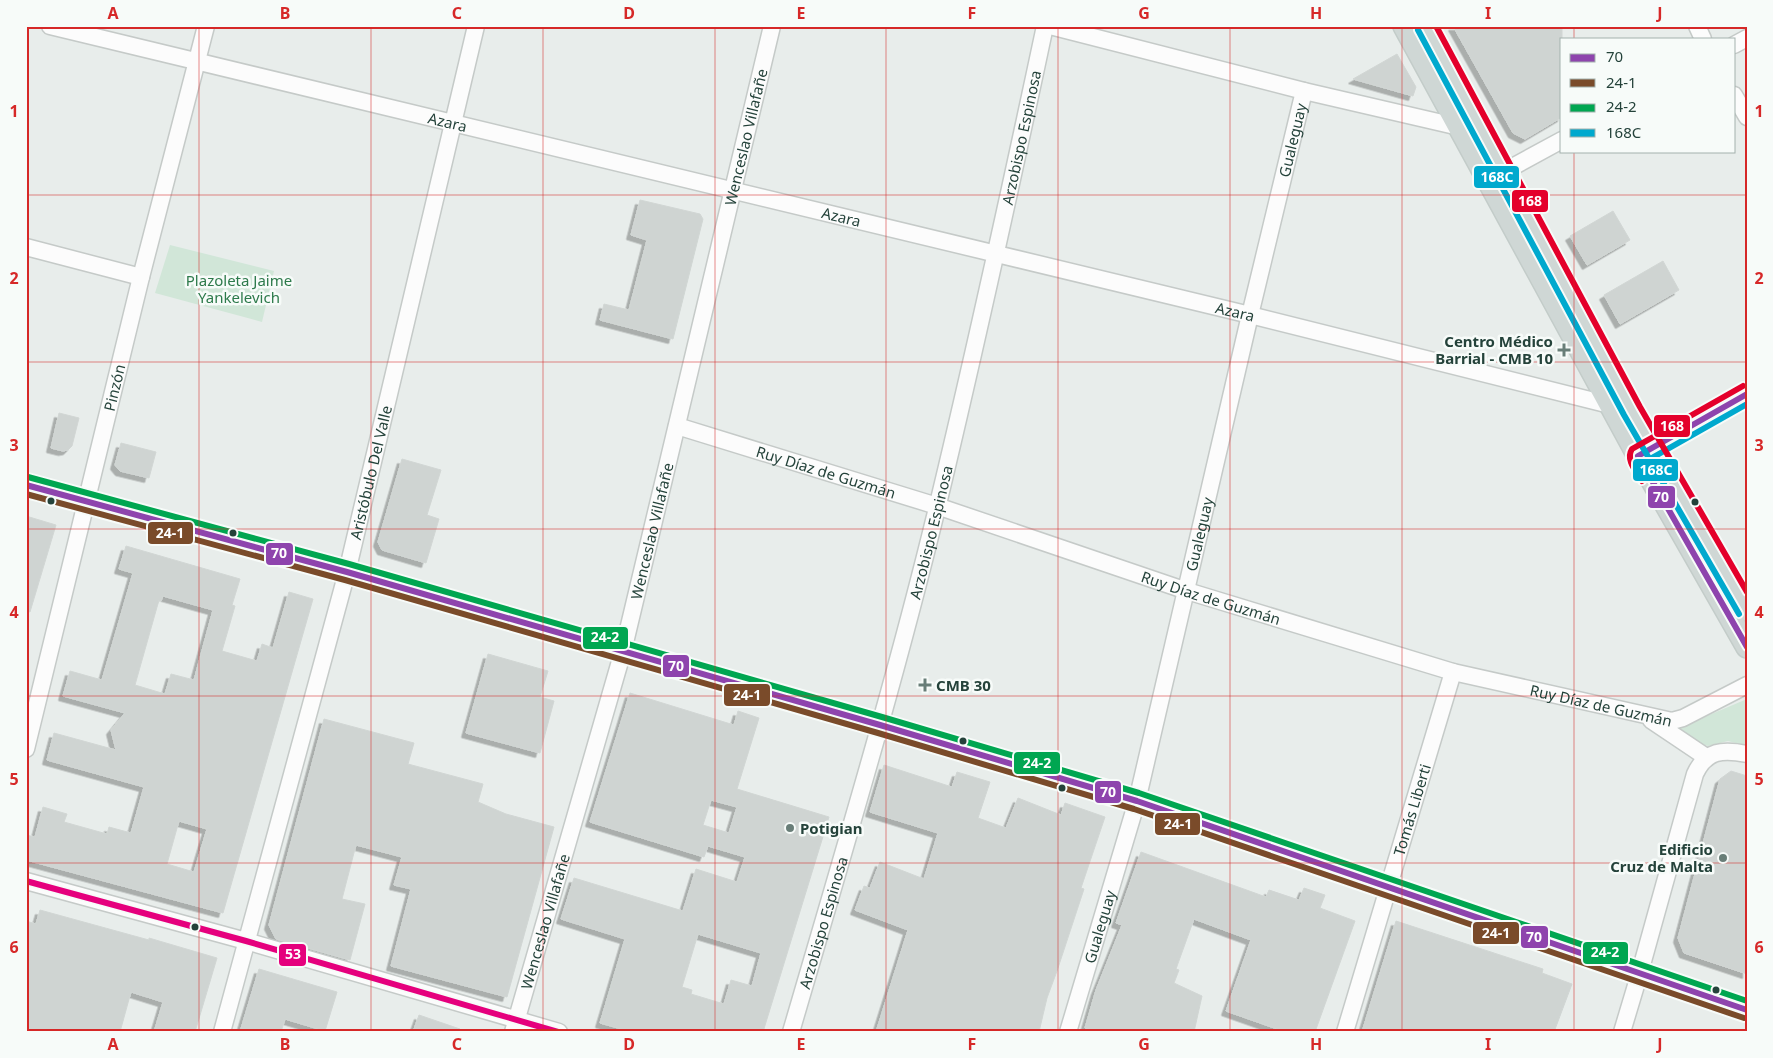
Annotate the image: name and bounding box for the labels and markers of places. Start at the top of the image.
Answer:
place label: Centro Médico Barrial - CMB 10 [1435,331,1553,368]
marker: Centro Médico Barrial - CMB 10 [1557,343,1571,357]
unlabelled marker [46,496,56,506]
unlabelled marker [1690,497,1700,507]
unlabelled marker [228,528,238,538]
place label: CMB 30 [936,675,991,695]
marker: CMB 30 [918,678,932,692]
unlabelled marker [958,736,968,746]
unlabelled marker [1057,783,1067,793]
place label: Potigian [800,818,862,838]
marker: Potigian [784,822,796,834]
place label: Edificio Cruz de Malta [1610,839,1713,876]
marker: Edificio Cruz de Malta [1717,852,1729,864]
unlabelled marker [190,922,200,932]
unlabelled marker [1711,985,1721,995]

